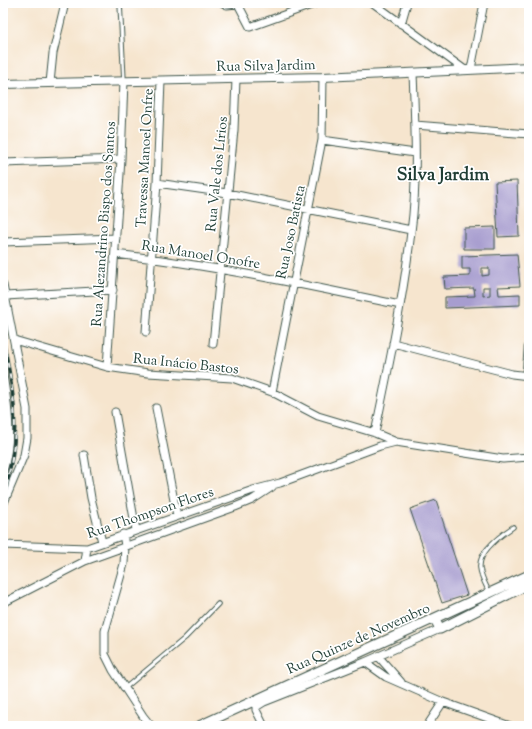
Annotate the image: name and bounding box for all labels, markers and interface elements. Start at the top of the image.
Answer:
street label: Rua Silva Jardim [216,56,316,78]
street label: Travessa Manoel Onfre [132,88,160,228]
street label: Rua Vale dos Lírios [202,116,234,233]
street label: Rua Alezandrino Bispo dos Santos [88,121,122,328]
district label: Silva Jardim [397,163,489,189]
street label: Rua Joso Batista [272,183,312,281]
street label: Rua Manoel Onofre [140,237,261,275]
street label: Rua Inácio Bastos [132,350,239,380]
street label: Rua Thompson Flores [85,483,217,545]
street label: Rua Quinze de Novembro [284,599,434,680]

